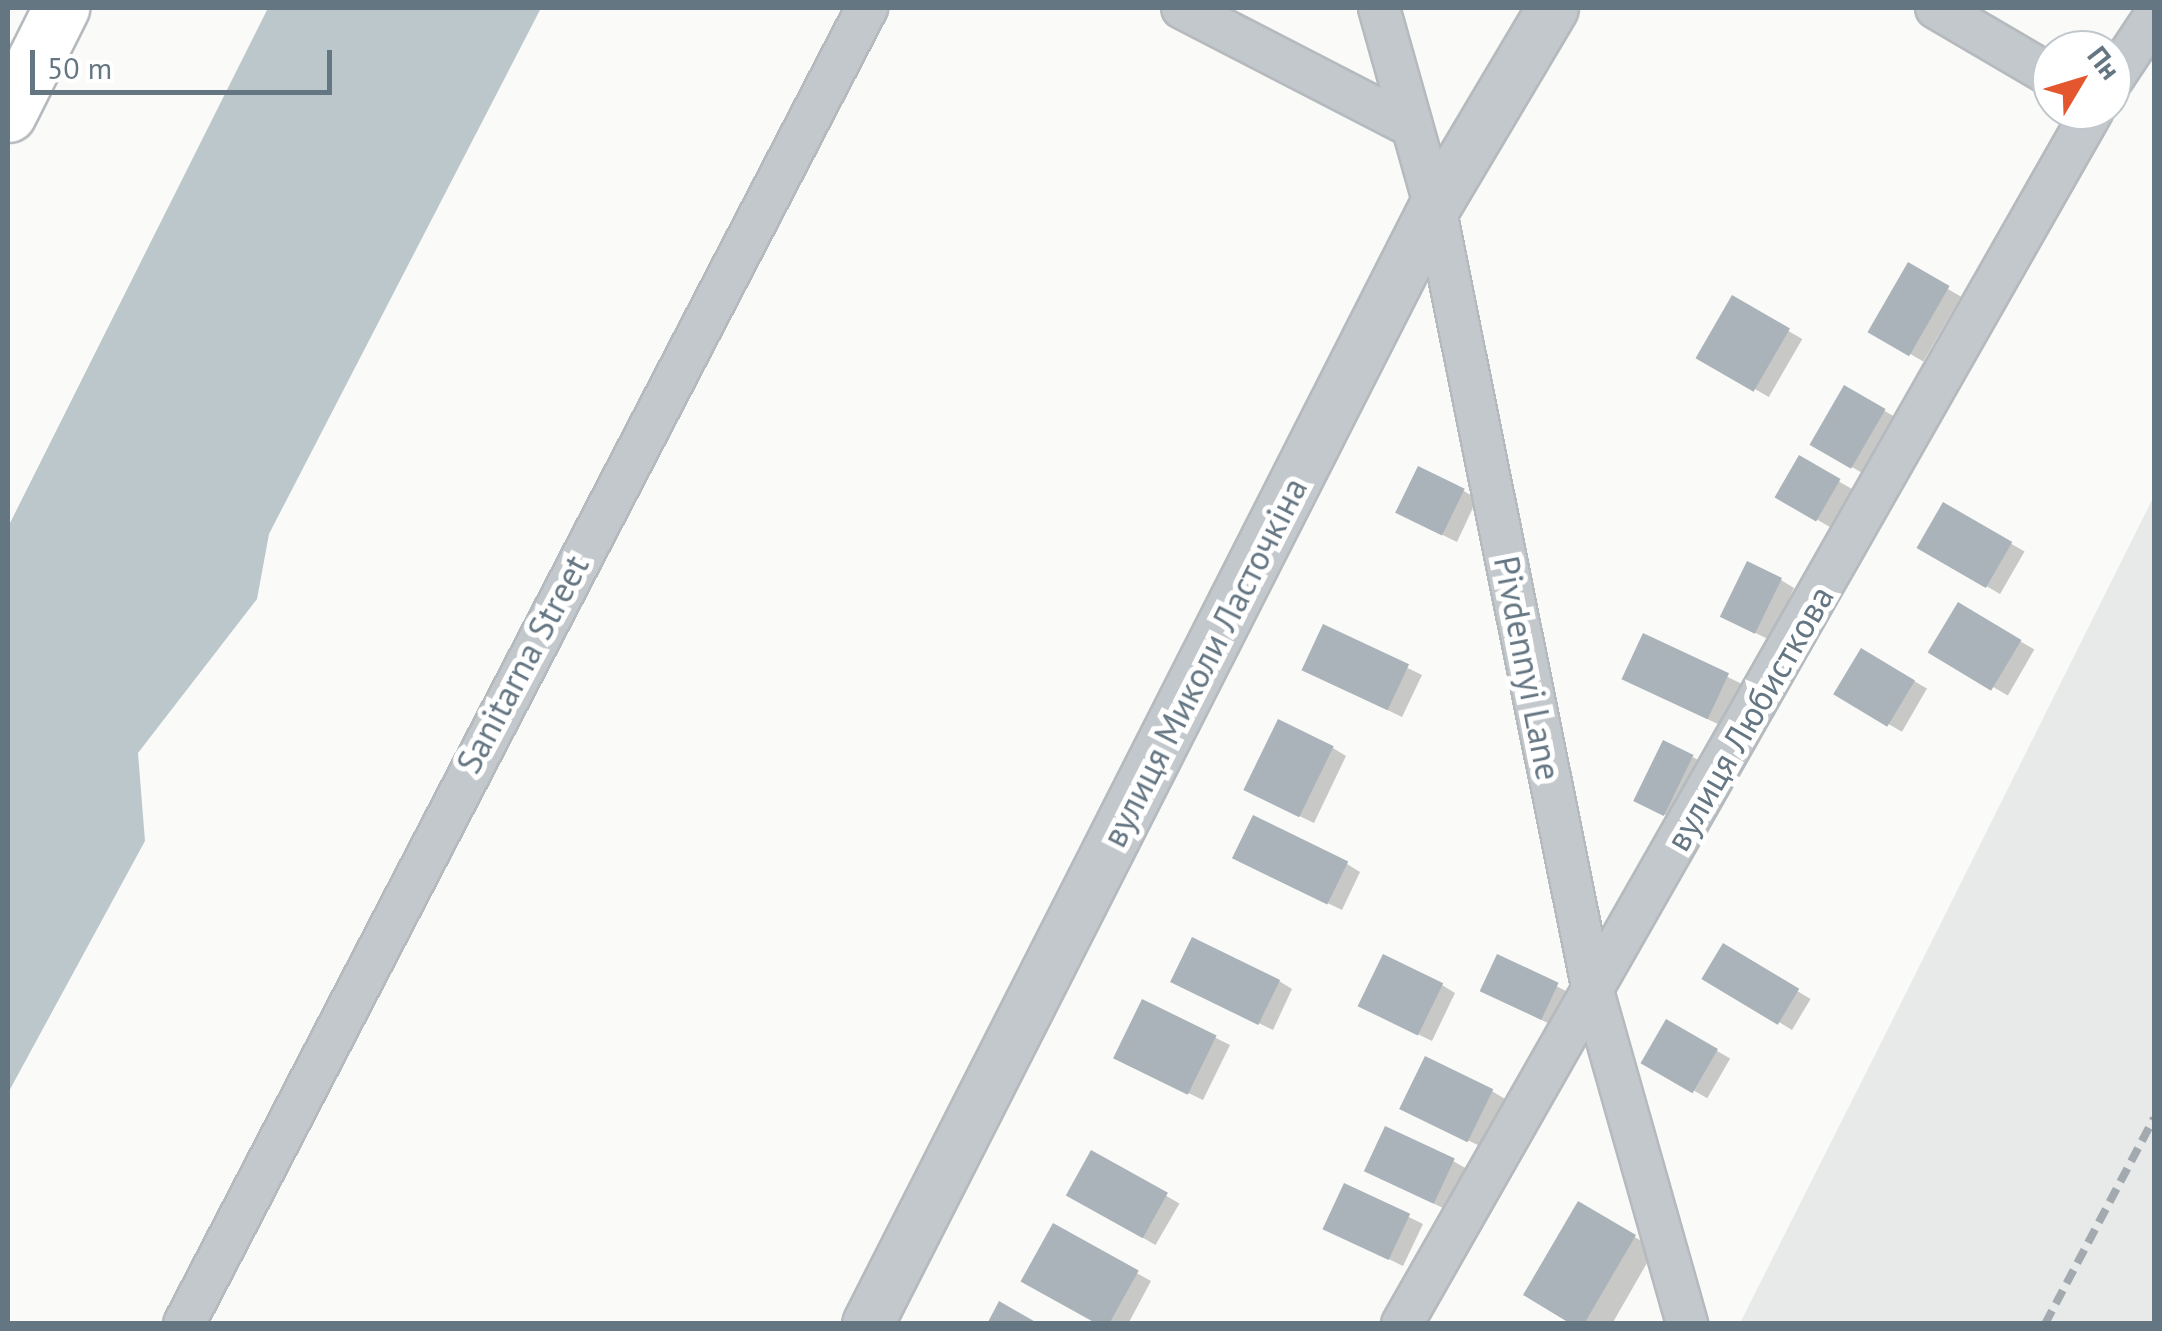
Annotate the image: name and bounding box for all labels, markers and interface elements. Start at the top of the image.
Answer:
scale bar [35,30,338,92]
north arrow [2032,30,2132,130]
text: Пн [2080,38,2129,87]
text: 50 m [47,48,112,87]
street label: вулиця Миколи Ласточкіна [1092,470,1316,854]
street label: Sanitarna Street [447,548,597,780]
street label: Pivdennyi Lane [1486,552,1570,784]
street label: вулиця Любисткова [1656,578,1842,858]

